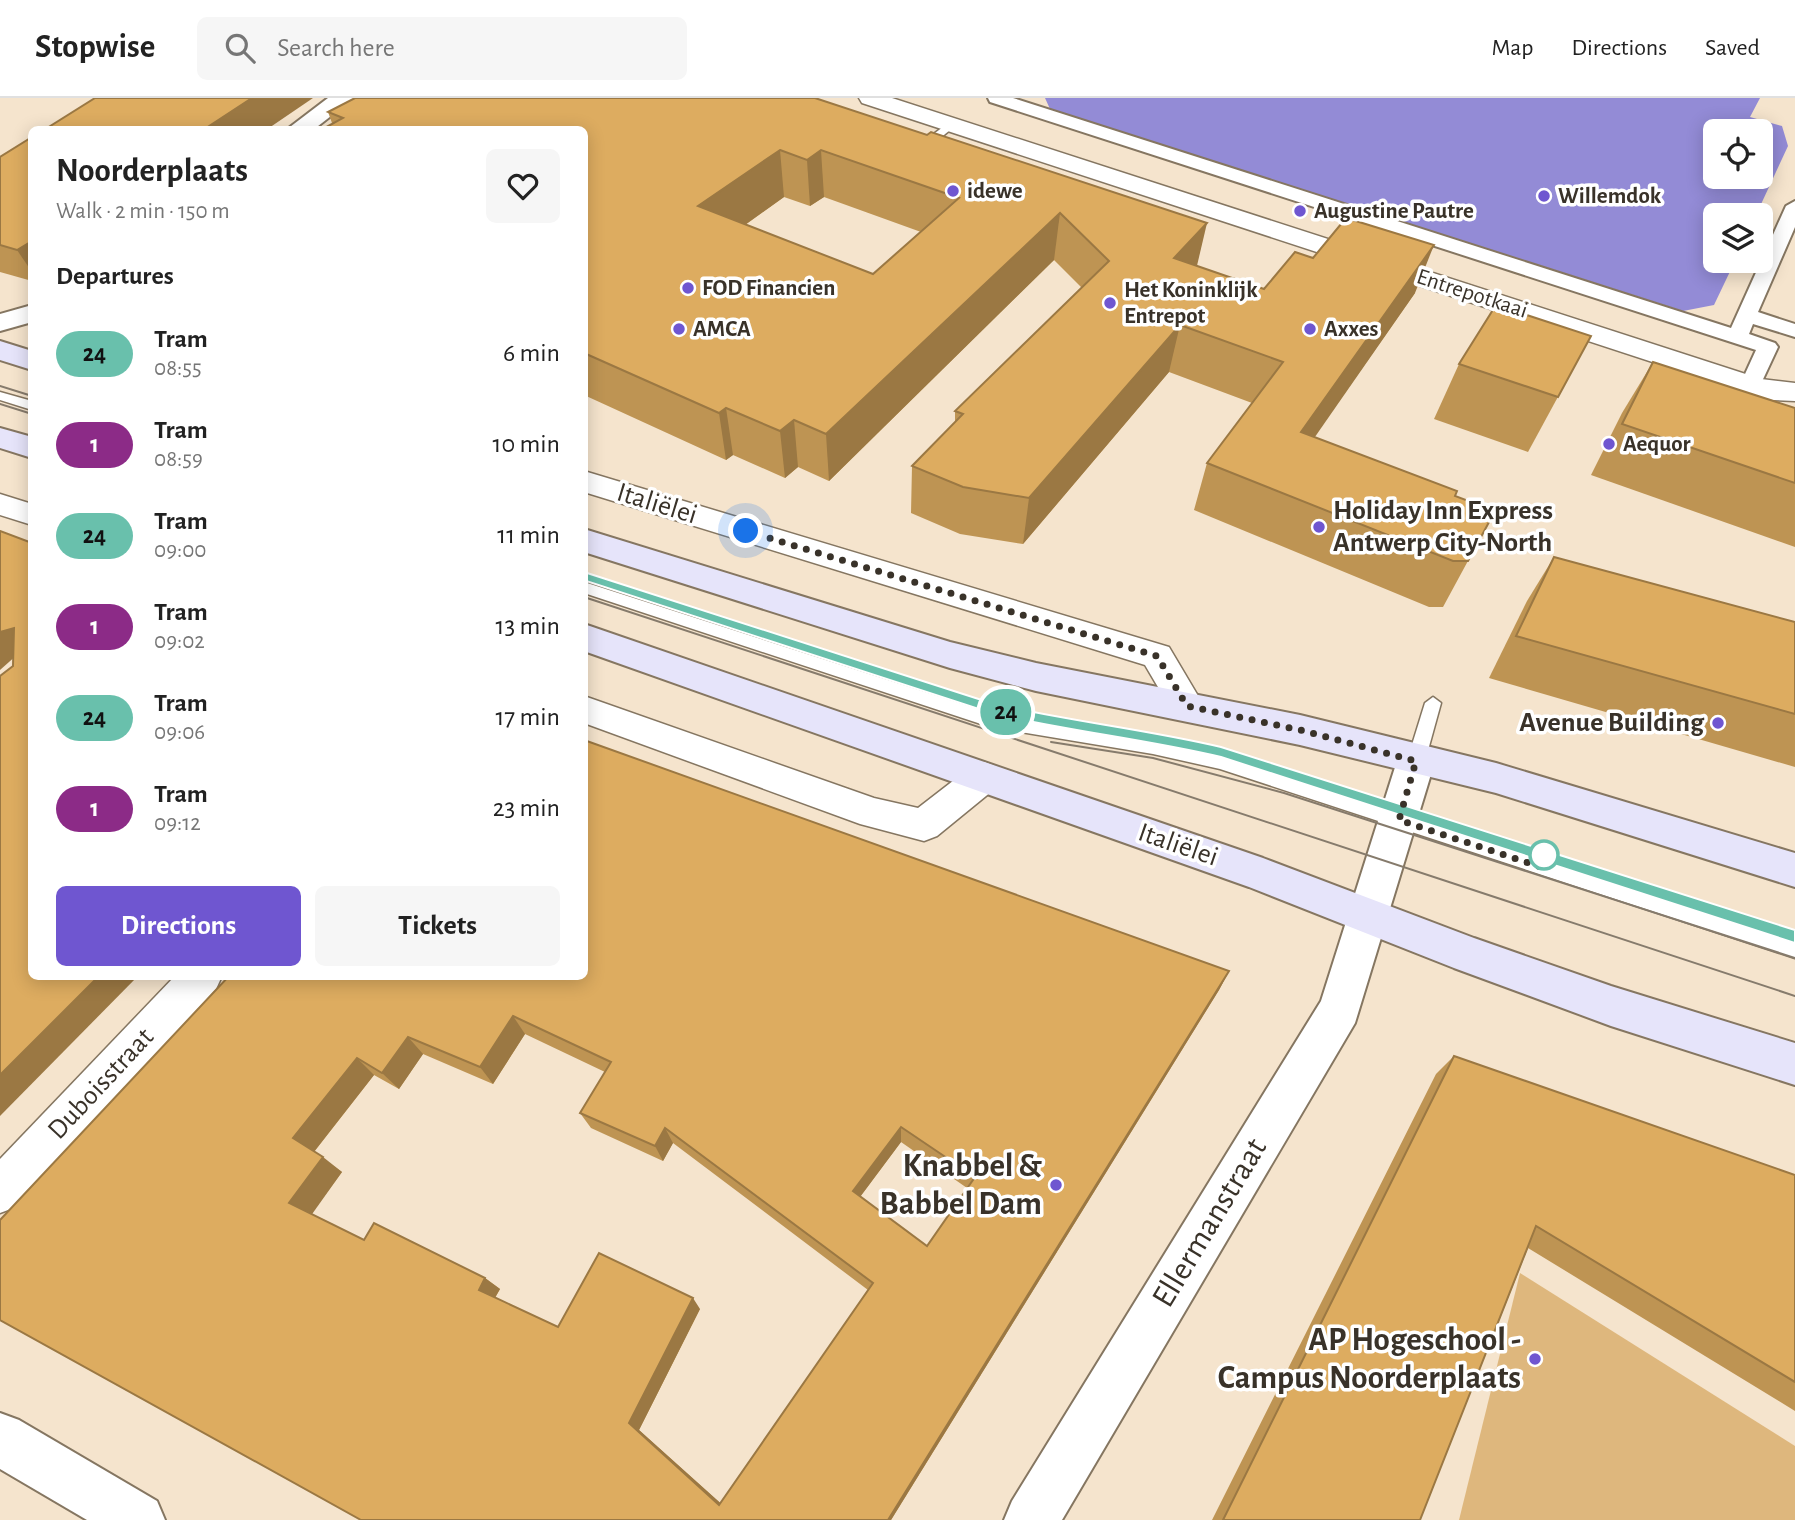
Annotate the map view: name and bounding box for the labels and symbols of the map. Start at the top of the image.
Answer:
place label: idewe [967,180,1023,203]
marker: idewe [945,183,961,199]
place label: Willemdok [1558,185,1662,208]
marker: Willemdok [1536,188,1552,204]
place label: Augustine Pautre [1314,200,1474,223]
marker: Augustine Pautre [1292,203,1308,219]
street label: Entrepotkaai [1414,265,1530,323]
place label: FOD Financien [702,277,835,300]
place label: Het Koninklijk Entrepot [1124,279,1258,328]
marker: FOD Financien [680,280,696,296]
marker: Het Koninklijk Entrepot [1102,295,1118,311]
place label: AMCA [693,318,751,341]
place label: Axxes [1324,318,1378,341]
marker: AMCA [671,321,687,337]
marker: Axxes [1302,321,1318,337]
place label: Aequor [1623,433,1690,456]
marker: Aequor [1601,436,1617,452]
street label: Italiëlei [614,479,700,529]
place label: Holiday Inn Express Antwerp City-North [1333,497,1553,557]
your location [728,513,763,548]
marker: Holiday Inn Express Antwerp City-North [1311,519,1327,535]
line badge: 24 [974,689,1038,735]
place label: Avenue Building [1519,709,1705,737]
marker: Avenue Building [1710,715,1726,731]
street label: Italiëlei [1135,818,1221,872]
unlabelled marker [1529,840,1559,870]
street label: Duboisstraat [43,1023,159,1145]
street label: Ellermanstraat [1147,1132,1273,1313]
place label: Knabbel & Babbel Dam [880,1150,1043,1221]
marker: Knabbel & Babbel Dam [1048,1177,1064,1193]
place label: AP Hogeschool - Campus Noorderplaats [1218,1324,1521,1395]
marker: AP Hogeschool - Campus Noorderplaats [1527,1351,1543,1367]

